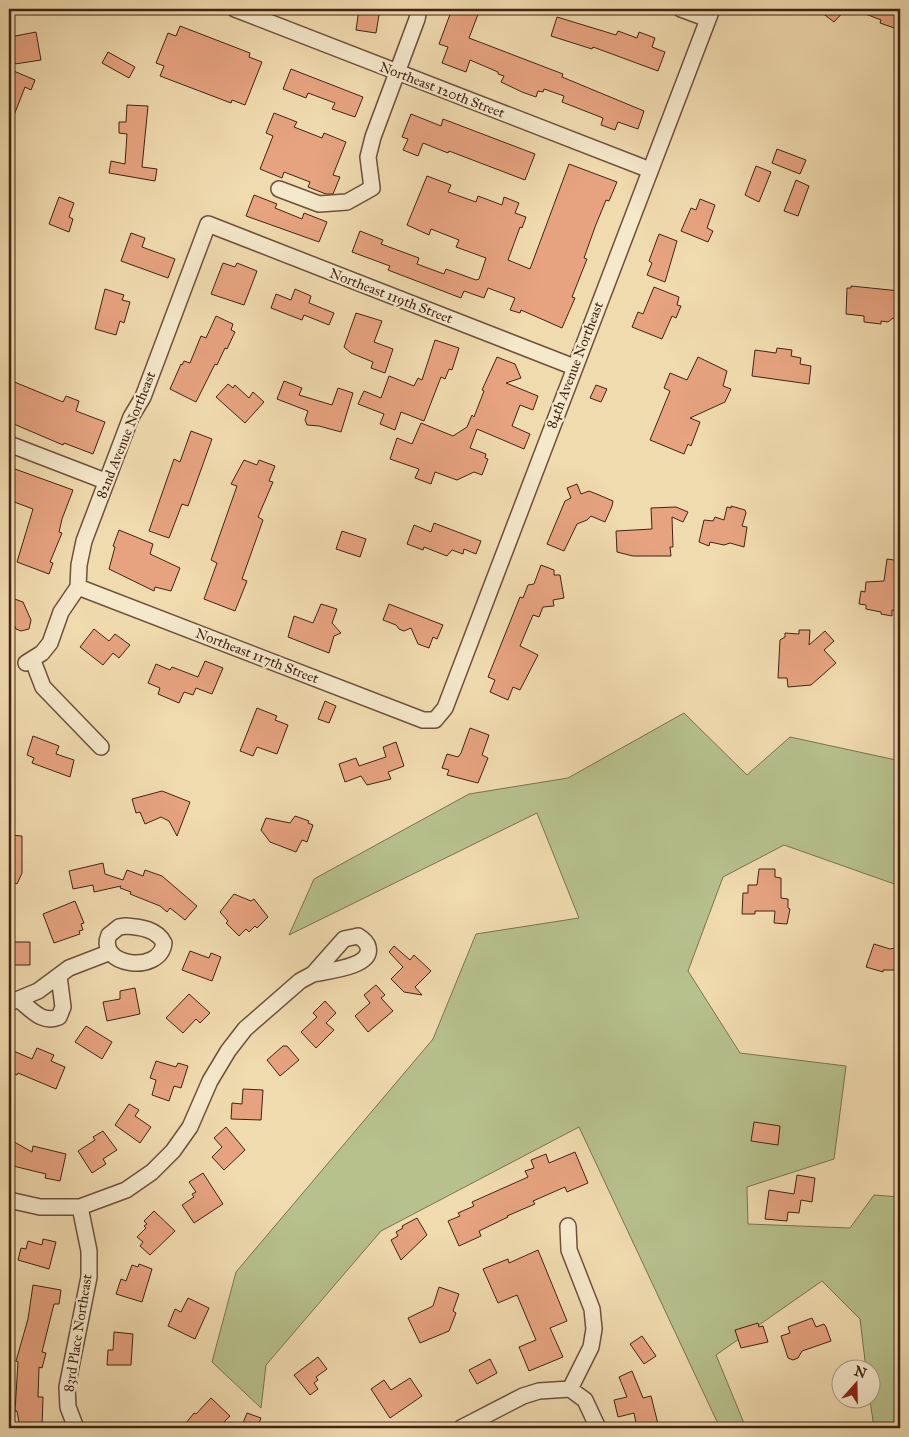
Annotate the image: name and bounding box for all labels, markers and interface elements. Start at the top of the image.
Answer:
street label: Northeast 120th Street [377,58,507,122]
street label: Northeast 119th Street [327,265,455,327]
street label: 84th Avenue Northeast [543,299,607,431]
street label: 82nd Avenue Northeast [93,369,159,501]
street label: Northeast 117th Street [193,625,321,687]
street label: 83rd Place Northeast [60,1273,96,1393]
north arrow [832,1360,882,1410]
text: N [852,1362,869,1382]

